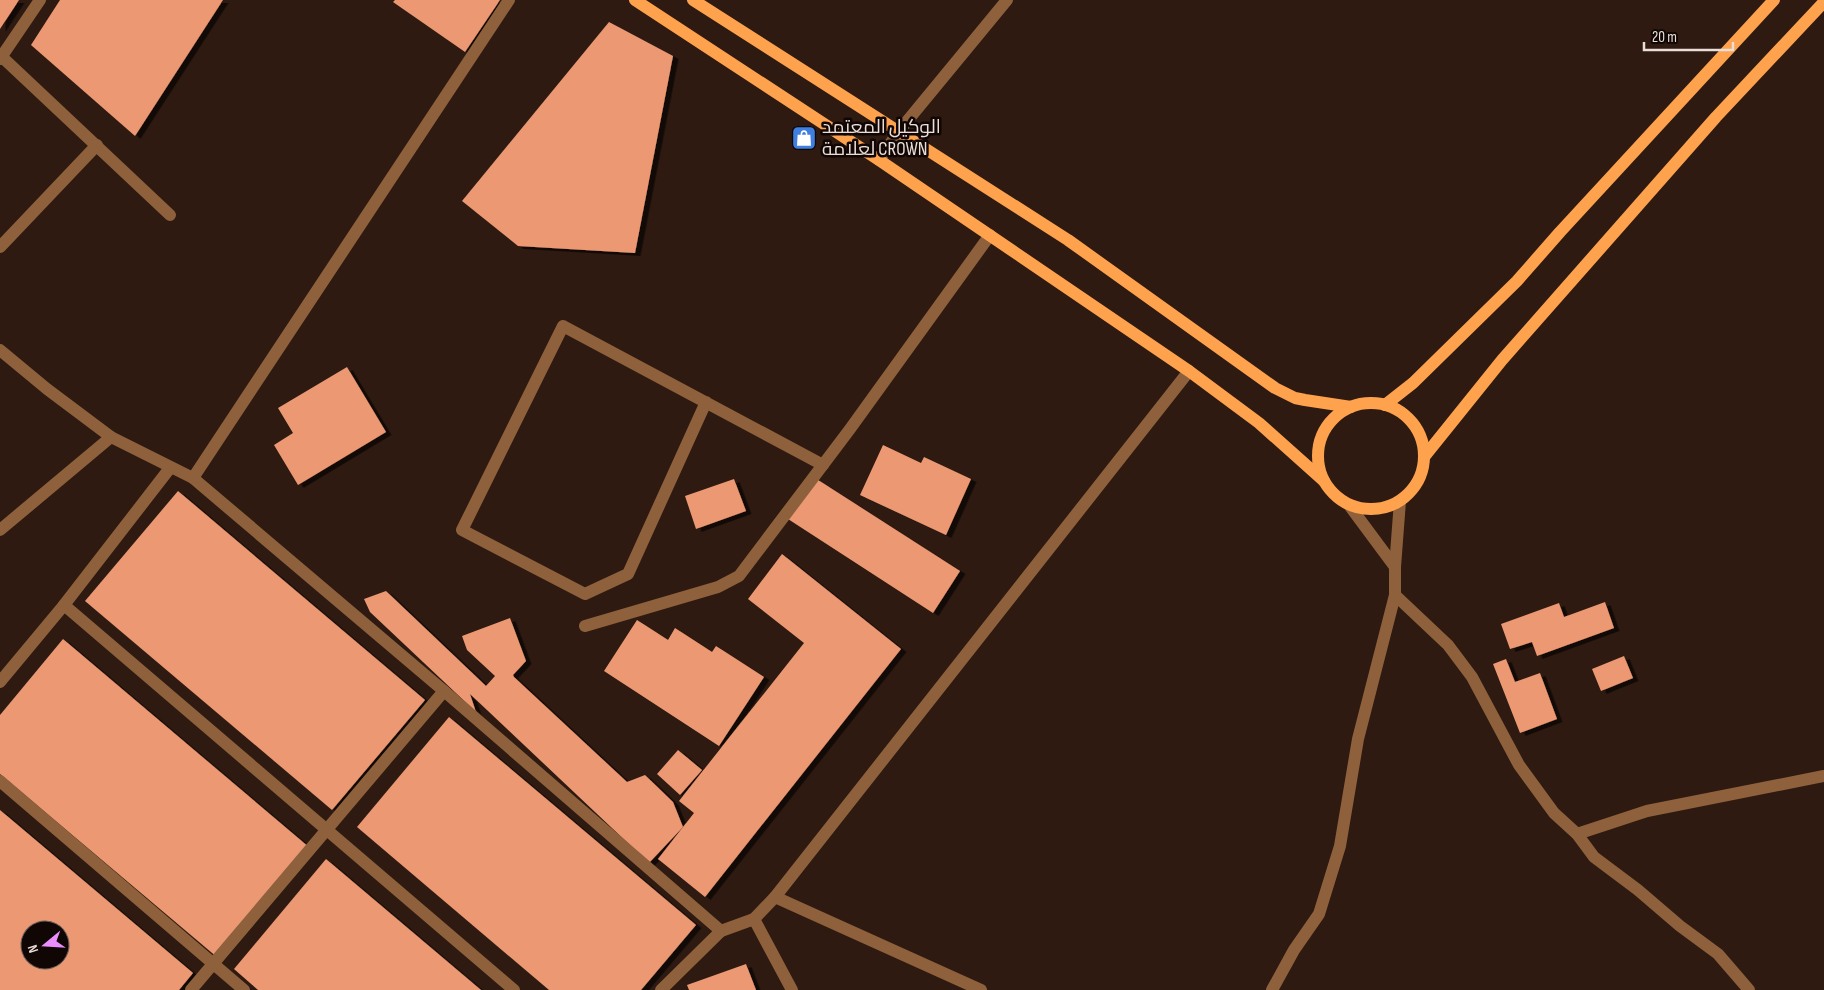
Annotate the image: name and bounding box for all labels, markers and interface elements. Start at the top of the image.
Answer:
scale bar [1644,20,1733,52]
text: 20 m [1652,28,1677,47]
place label: الوكيل المعتمد لعلامة CROWN [822,116,941,161]
shop icon: الوكيل المعتمد لعلامة CROWN [791,125,817,151]
north arrow [20,920,70,970]
text: N [24,943,42,955]

